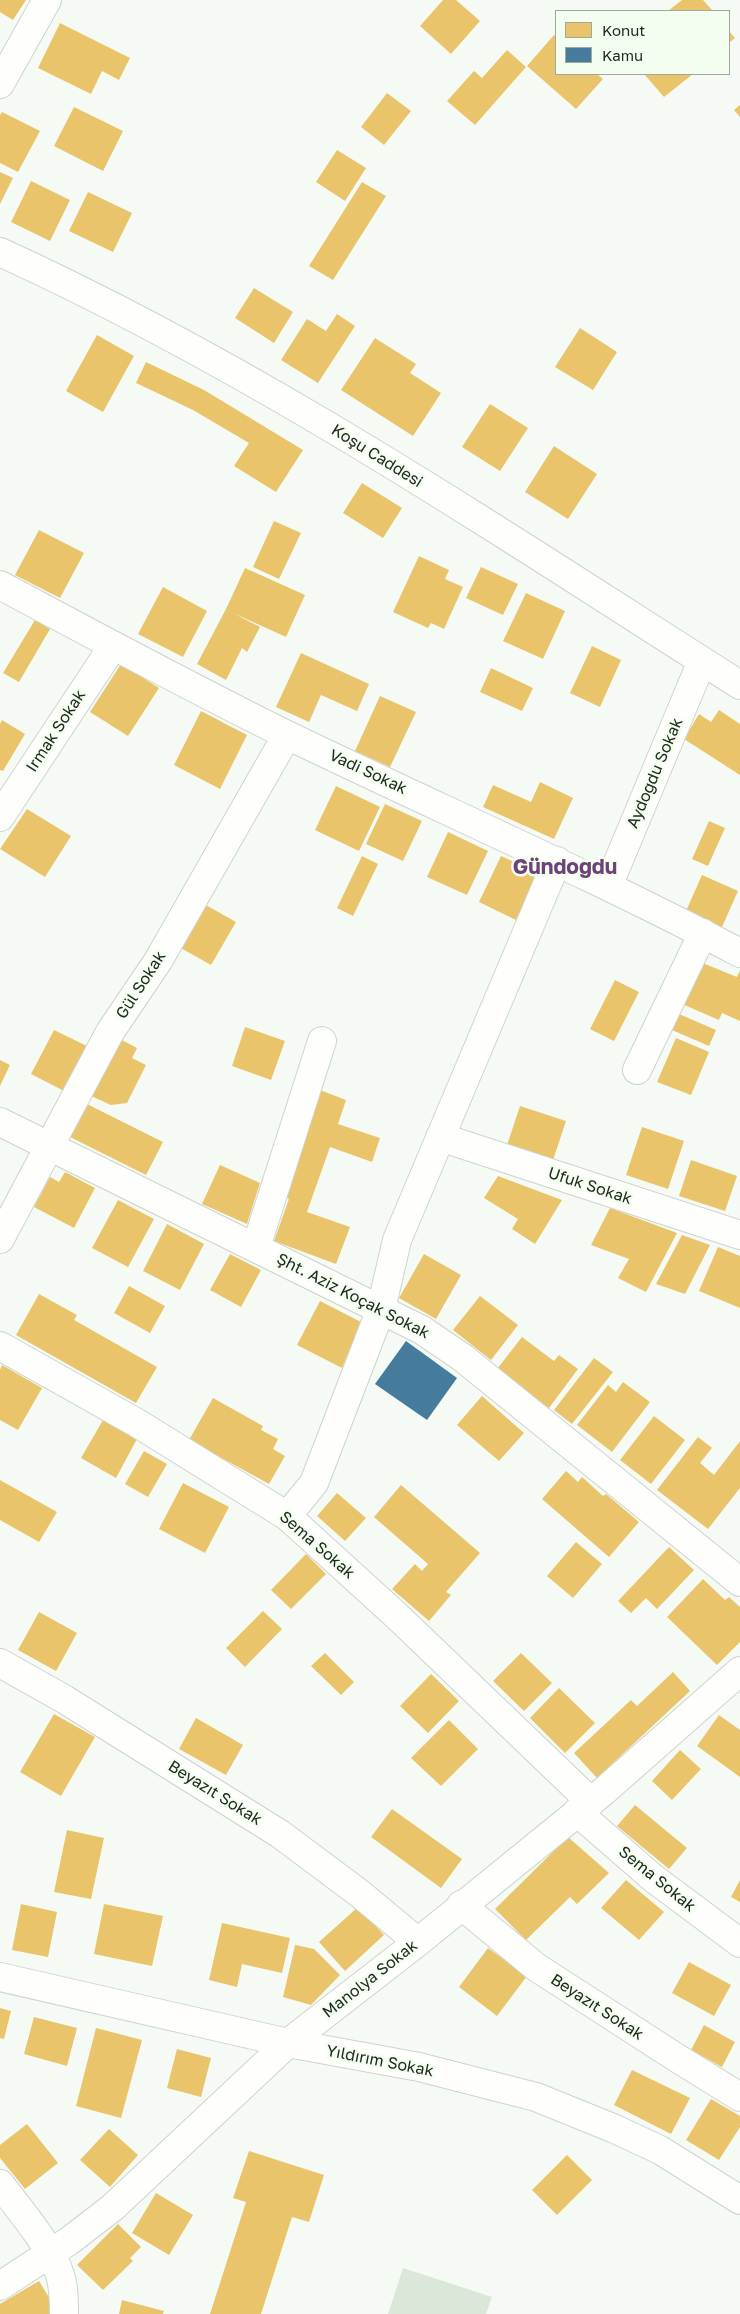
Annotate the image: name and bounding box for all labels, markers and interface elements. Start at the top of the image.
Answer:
legend [555,10,730,75]
text: Konut [602,21,645,39]
text: Kamu [602,46,643,64]
street label: Koşu Caddesi [328,420,426,492]
street label: Irmak Sokak [22,686,90,776]
street label: Aydoğdu Sokak [623,715,687,831]
street label: Vadi Sokak [326,746,410,798]
district label: Gündoğdu [513,854,617,880]
street label: Gül Sokak [112,948,170,1022]
street label: Ufuk Sokak [546,1163,634,1209]
street label: Şht. Aziz Koçak Sokak [273,1249,433,1343]
street label: Sema Sokak [275,1507,359,1583]
street label: Beyazıt Sokak [165,1757,265,1829]
street label: Sema Sokak [615,1842,699,1916]
street label: Manolya Sokak [319,1936,421,2022]
street label: Beyazıt Sokak [547,1970,647,2044]
street label: Yıldırım Sokak [325,2041,435,2081]

